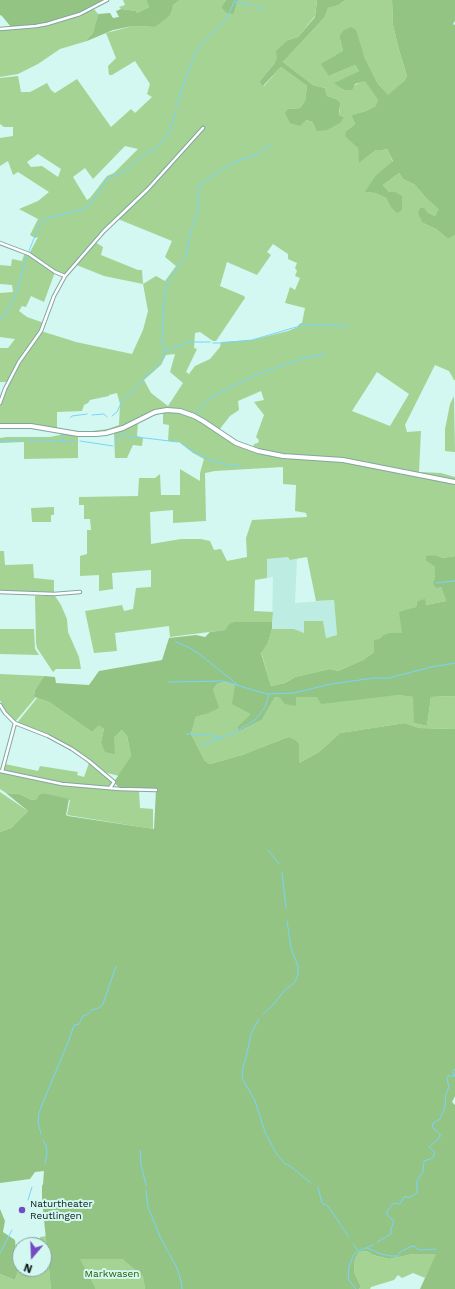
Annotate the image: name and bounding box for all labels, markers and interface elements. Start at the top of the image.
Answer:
place label: Naturtheater Reutlingen [30,1198,93,1222]
marker: Naturtheater Reutlingen [17,1205,27,1215]
north arrow [12,1237,52,1277]
text: N [22,1260,34,1275]
park label: Markwasen [84,1268,140,1280]

